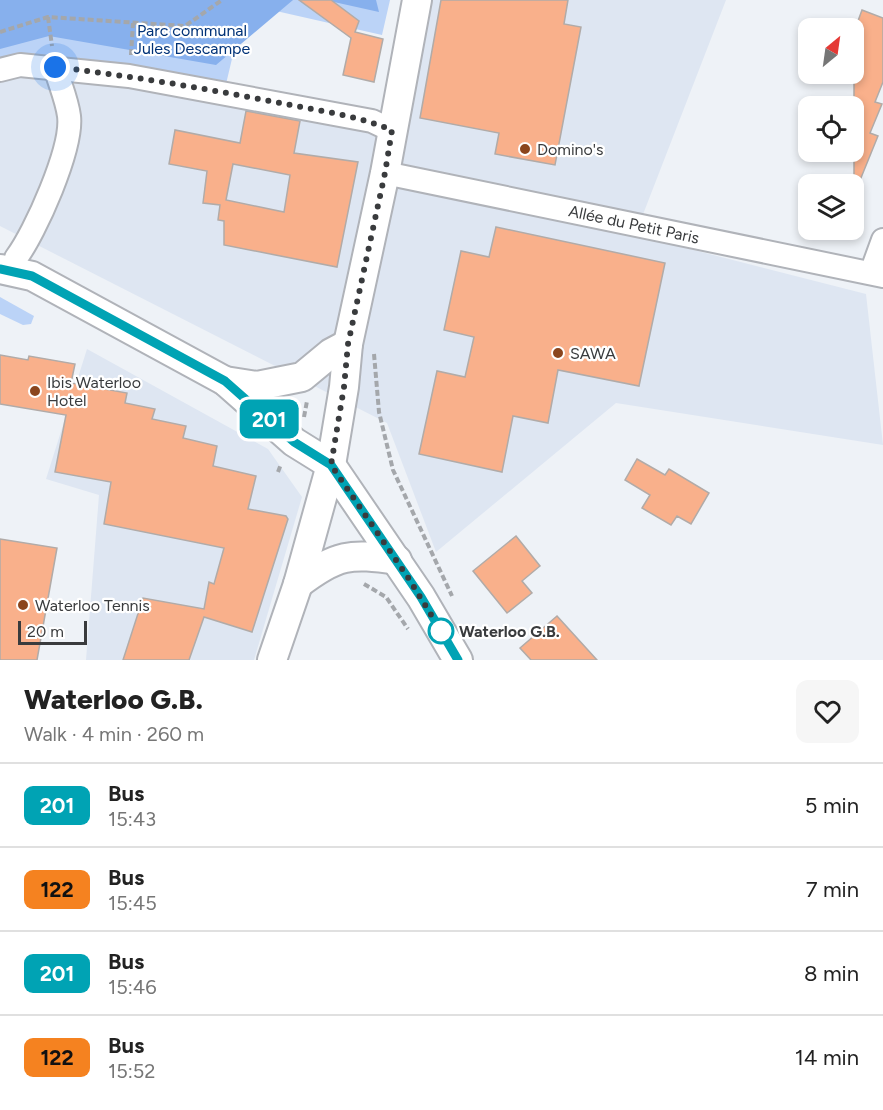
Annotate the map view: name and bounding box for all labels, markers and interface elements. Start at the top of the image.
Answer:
north arrow [798,18,864,84]
map controls [798,18,864,240]
park label: Parc communal Jules Descampe [134,21,251,58]
your location [40,52,70,82]
button: locate [798,96,864,162]
place label: Domino's [537,140,603,159]
marker: Domino's [518,142,532,156]
button: layers [798,174,864,240]
street label: Allée du Petit Paris [567,201,701,248]
place label: SAWA [570,344,616,363]
marker: SAWA [551,346,565,360]
place label: Ibis Waterloo Hotel [47,373,141,410]
marker: Ibis Waterloo Hotel [28,384,42,398]
line badge: 201 [234,400,304,438]
text: 201 [252,407,286,432]
place label: Waterloo Tennis [35,596,150,615]
marker: Waterloo Tennis [16,598,30,612]
scale bar [18,618,87,646]
marker: Waterloo G.B. [428,618,454,644]
text: 20 m [27,622,64,641]
place label: Waterloo G.B. [459,622,560,641]
button: heart [796,680,859,743]
text: Waterloo G.B. [24,682,203,716]
text: Walk · 4 min · 260 m [24,722,204,746]
text: Bus [108,780,144,807]
text: 5 min [805,792,859,819]
text: 201 [40,793,74,818]
text: 15:43 [108,807,156,831]
text: Bus [108,864,144,891]
text: 7 min [806,876,859,903]
text: 122 [40,877,74,902]
text: 15:45 [108,891,157,915]
text: Bus [108,948,144,975]
text: 8 min [804,960,859,987]
text: 201 [40,961,74,986]
text: 15:46 [108,975,157,999]
text: Bus [108,1032,144,1059]
text: 14 min [795,1044,859,1071]
text: 122 [40,1045,74,1070]
text: 15:52 [108,1059,156,1083]

